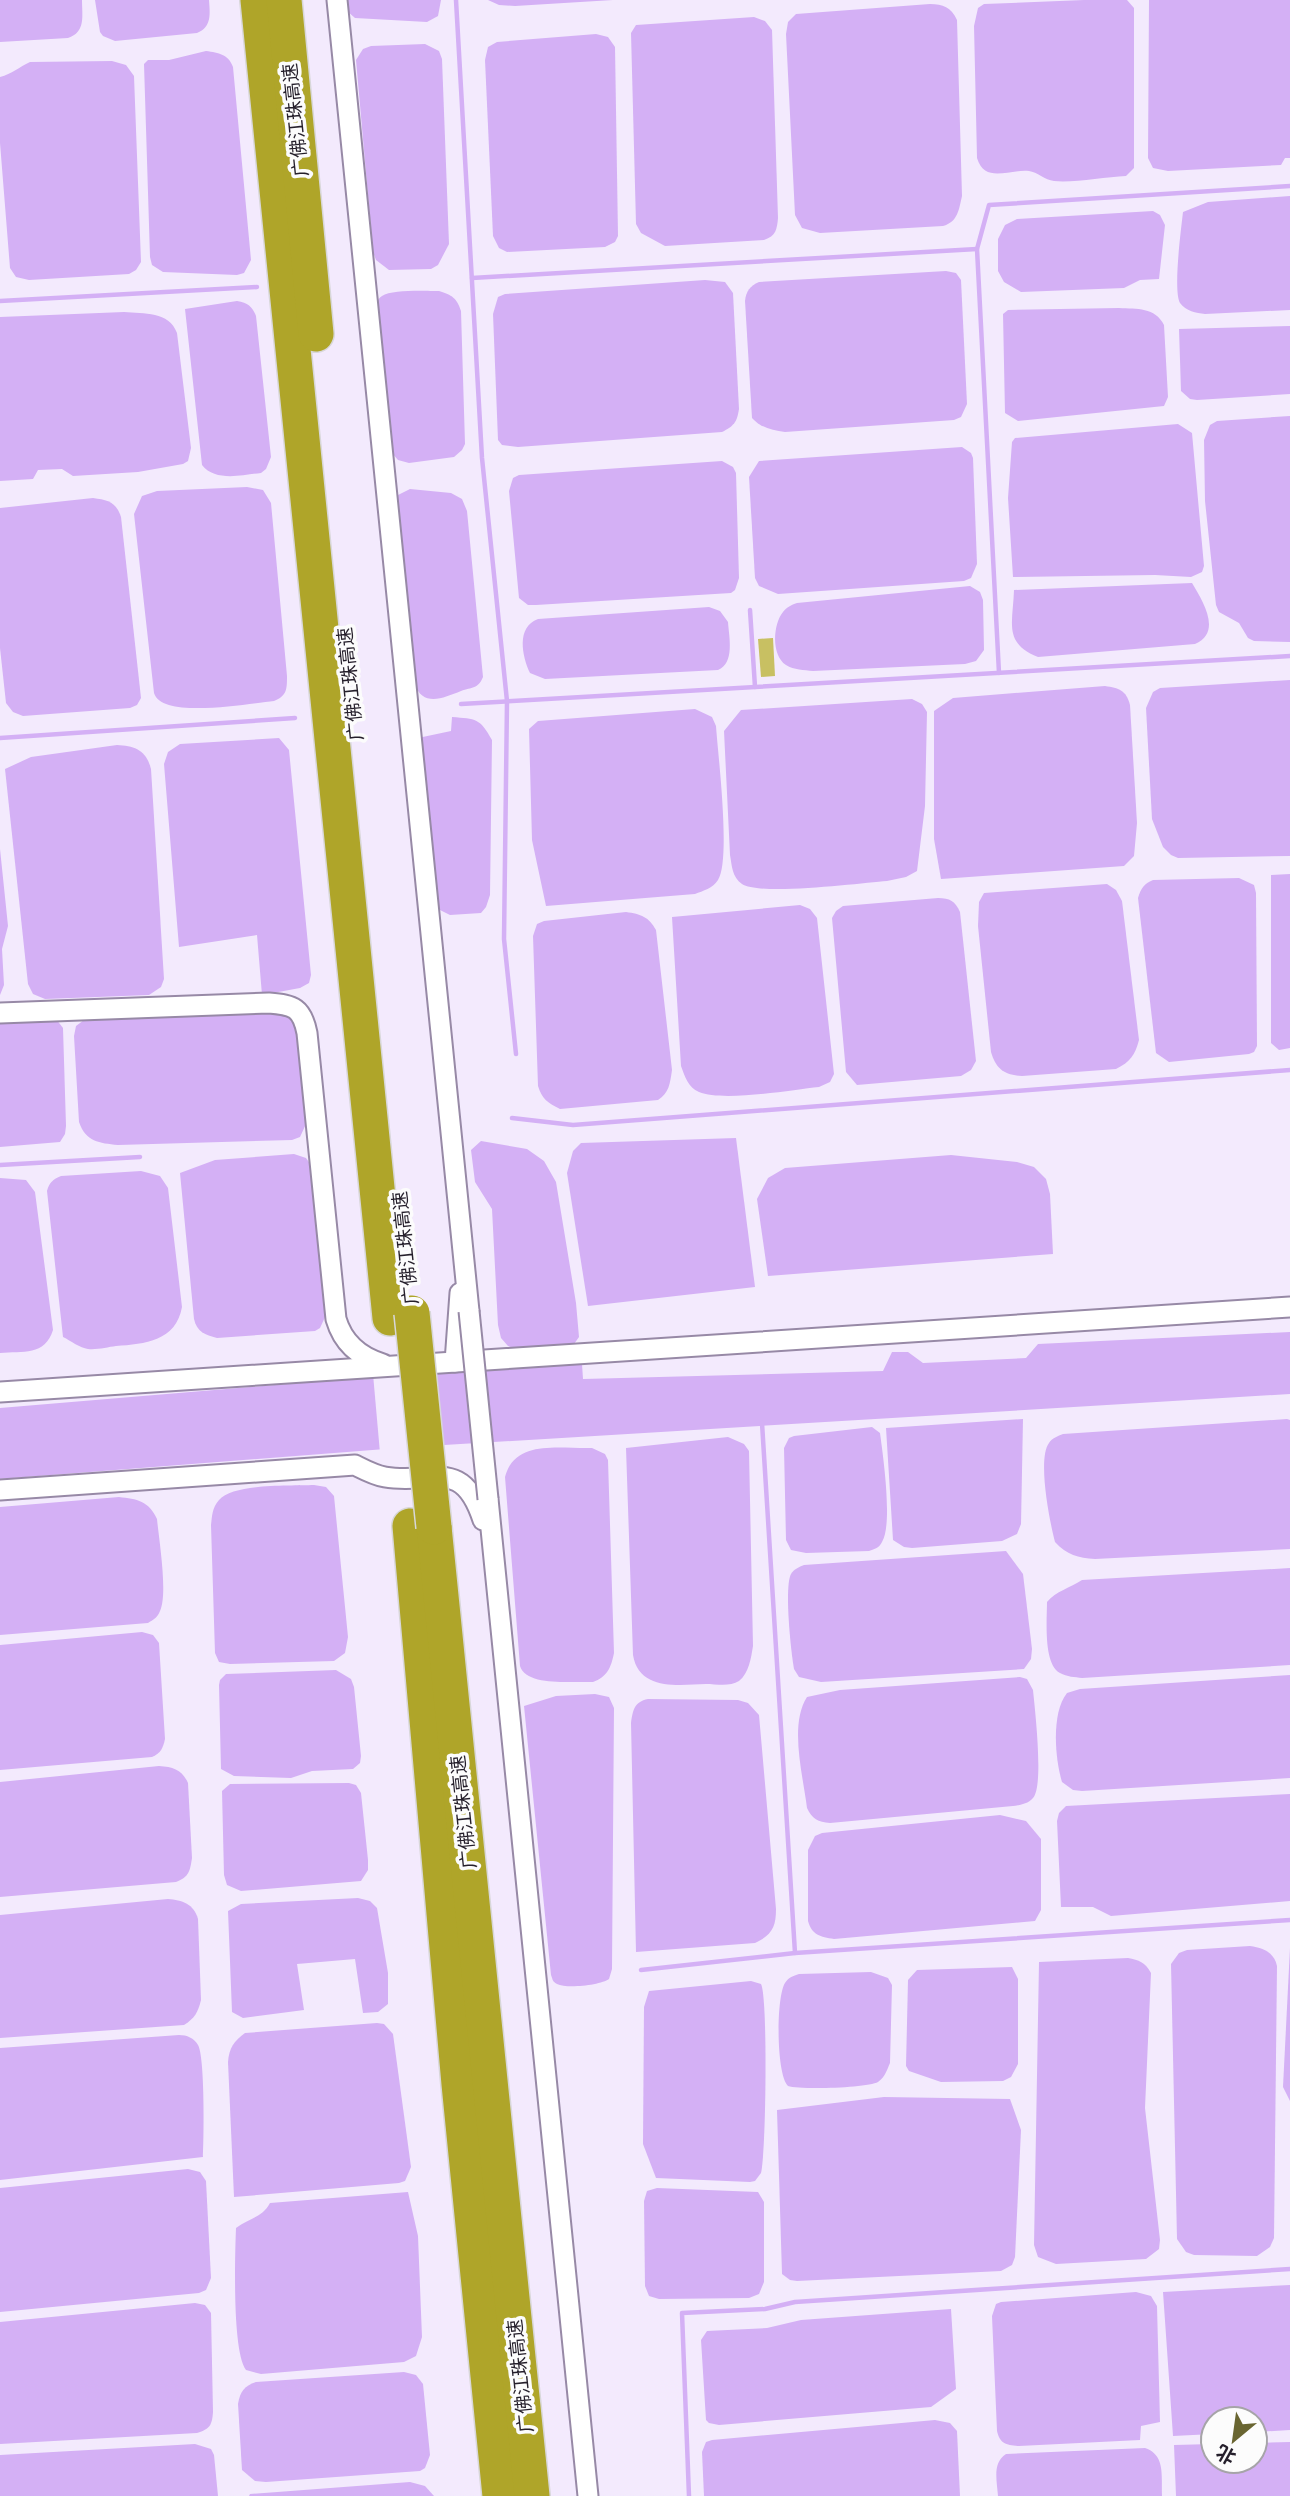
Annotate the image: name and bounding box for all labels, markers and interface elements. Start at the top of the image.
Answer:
street label: 广佛江珠高速 [276,62,314,178]
street label: 广佛江珠高速 [331,626,369,742]
street label: 广佛江珠高速 [386,1190,424,1306]
street label: 广佛江珠高速 [444,1754,482,1870]
street label: 广佛江珠高速 [501,2318,539,2434]
north arrow [1199,2405,1269,2475]
text: 北 [1211,2439,1240,2471]

